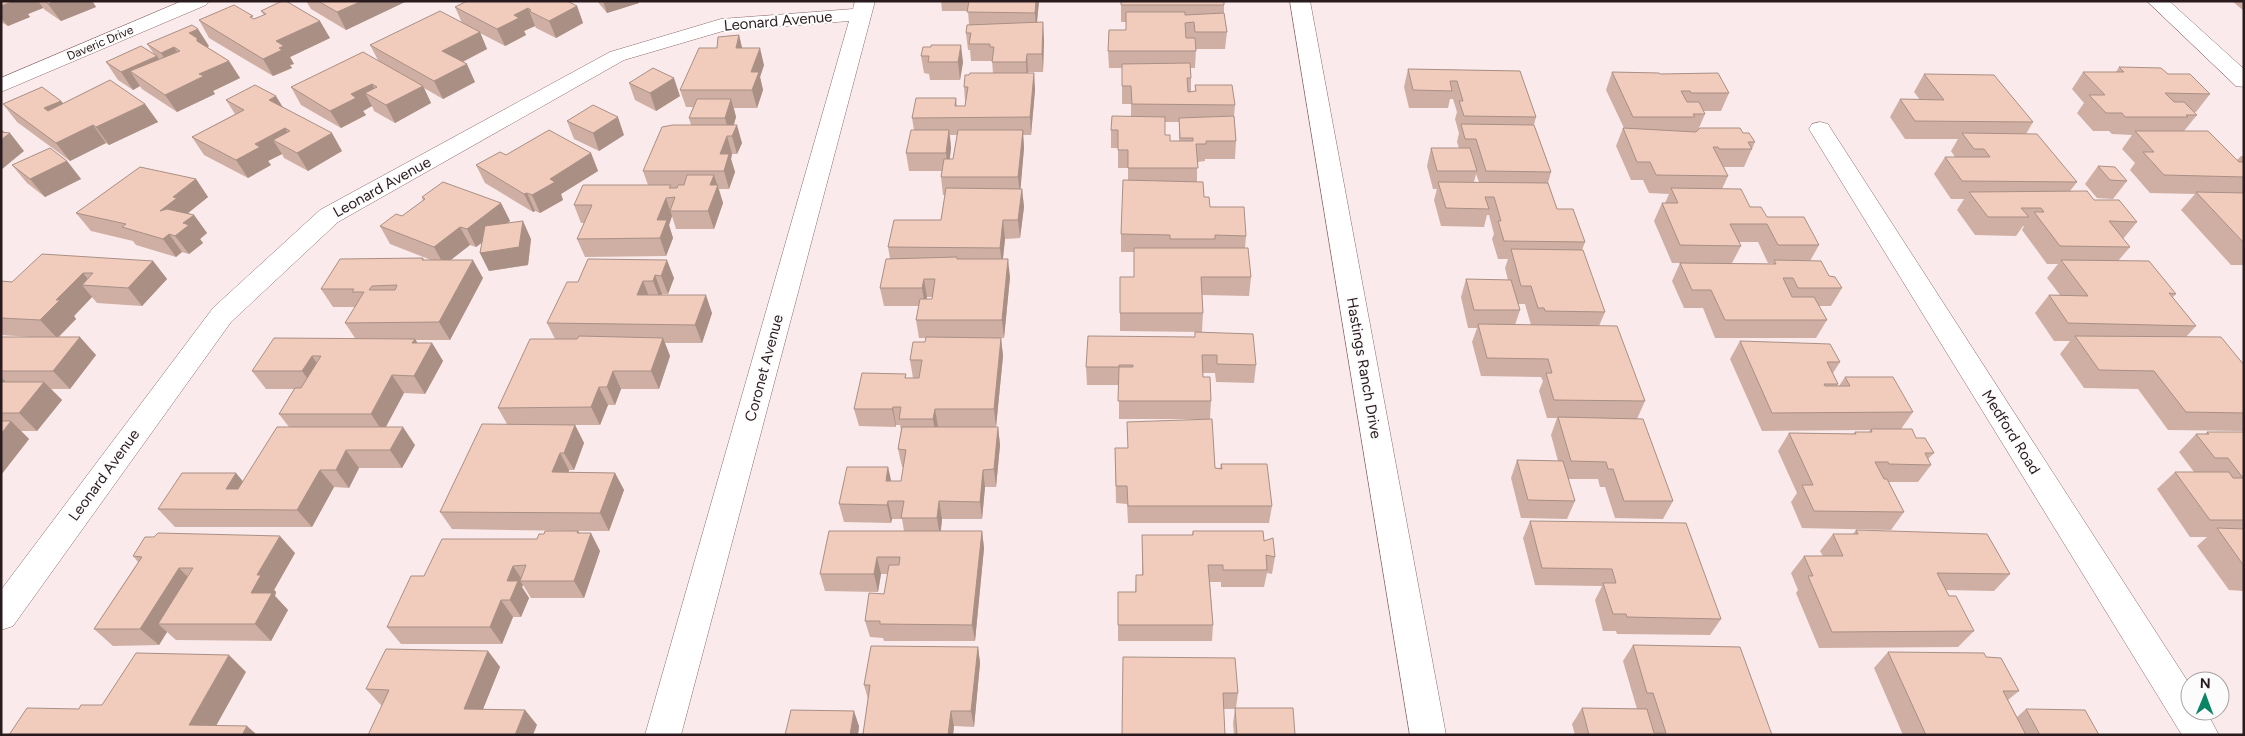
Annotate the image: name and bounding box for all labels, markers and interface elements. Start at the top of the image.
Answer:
street label: Leonard Avenue [723,7,833,35]
street label: Daveric Drive [65,23,136,63]
street label: Leonard Avenue [330,153,434,221]
street label: Hastings Ranch Drive [1343,296,1385,440]
street label: Coronet Avenue [741,313,787,423]
street label: Medford Road [1978,387,2044,477]
street label: Leonard Avenue [65,426,143,524]
north arrow [2180,671,2230,721]
text: N [2200,675,2211,692]

